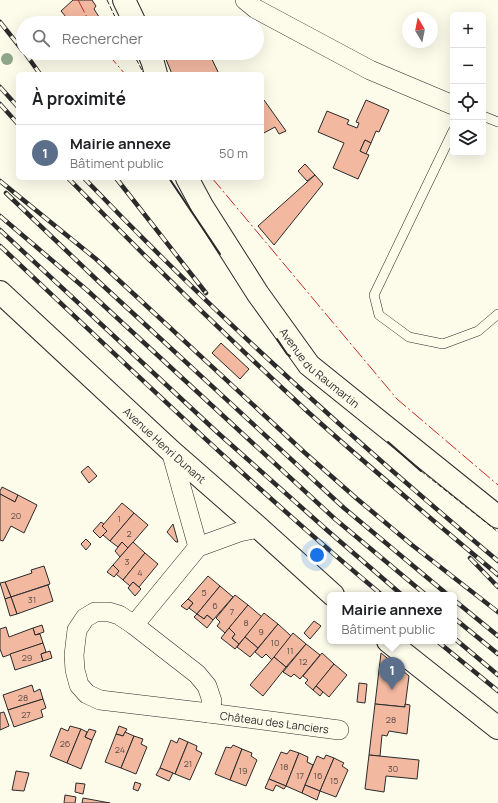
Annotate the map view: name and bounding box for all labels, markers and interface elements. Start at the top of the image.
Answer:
north arrow [402,12,438,48]
map controls [450,12,486,156]
button: + [450,12,486,48]
search box [16,16,264,60]
icon: search [30,27,52,49]
text: Rechercher [62,28,143,49]
button: − [450,48,486,84]
button: locate [450,84,486,120]
text: À proximité [32,87,126,110]
button: layers [450,120,486,156]
text: Mairie annexe [70,133,171,154]
text: 1 [42,144,48,162]
text: 50 m [219,144,248,162]
text: Bâtiment public [70,154,164,172]
street label: Avenue du Raumartin [277,325,363,411]
street label: Avenue Henri Dunant [121,403,210,486]
house number: 20 [11,509,21,522]
house number: 1 [117,512,121,525]
house number: 2 [126,527,132,540]
your location [307,545,327,565]
house number: 3 [125,555,130,568]
house number: 4 [137,566,143,579]
house number: 5 [201,586,207,599]
popup [327,592,457,644]
house number: 31 [28,593,36,606]
house number: 6 [212,599,218,612]
text: Mairie annexe [342,599,442,620]
house number: 7 [230,605,235,618]
house number: 8 [243,616,249,629]
text: Bâtiment public [342,620,435,638]
house number: 9 [258,625,264,638]
house number: 10 [271,636,280,649]
house number: 11 [286,644,294,657]
house number: 29 [22,651,32,664]
house number: 12 [299,655,307,668]
pin: 1 [379,657,405,690]
house number: 28 [18,691,28,704]
street label: Château des Lanciers [219,707,330,736]
house number: 27 [21,708,31,721]
house number: 28 [386,713,396,726]
house number: 26 [60,737,71,750]
house number: 24 [115,743,125,756]
house number: 21 [184,757,192,770]
house number: 18 [280,760,288,773]
house number: 30 [388,762,398,775]
house number: 19 [238,764,248,777]
house number: 17 [296,769,304,782]
house number: 16 [313,769,323,782]
house number: 15 [330,774,338,787]

